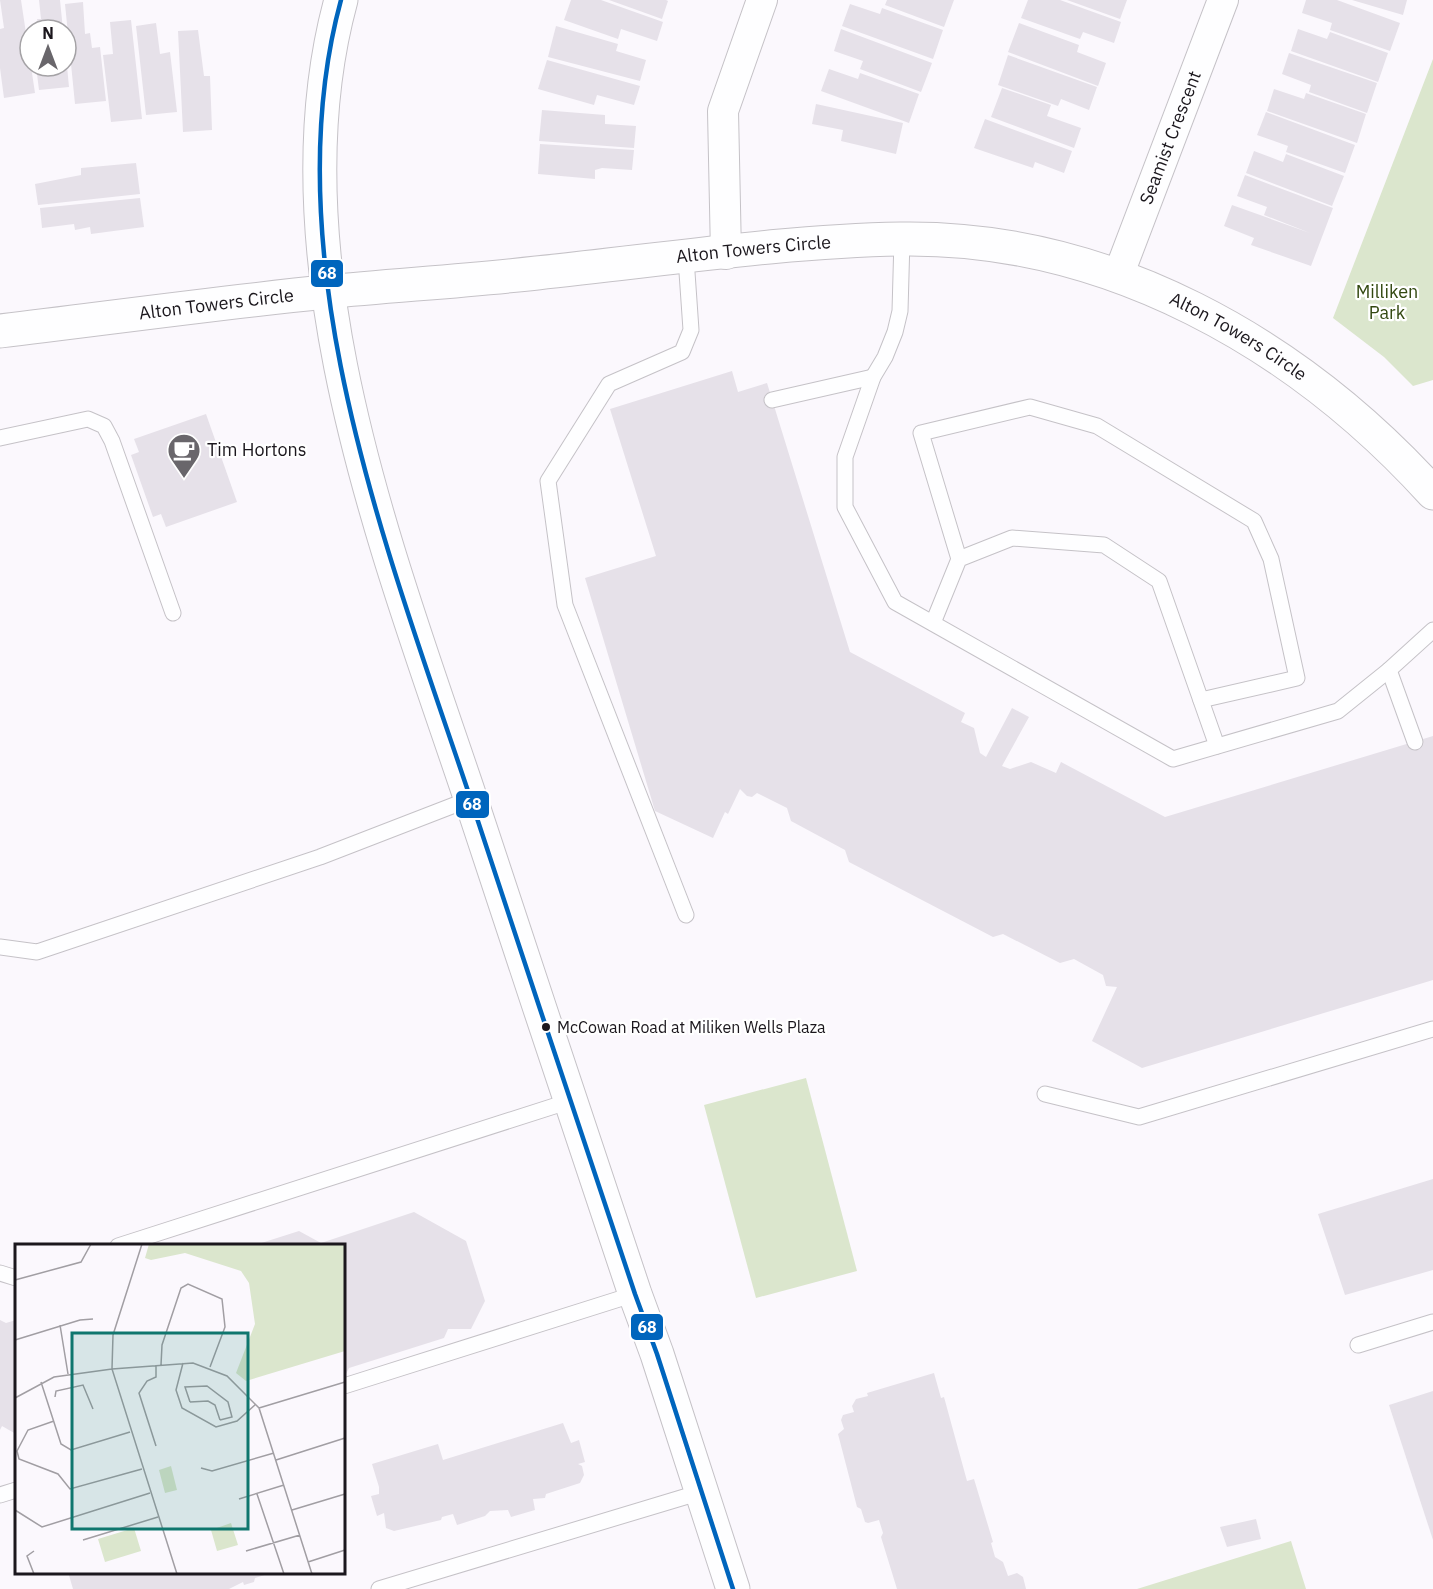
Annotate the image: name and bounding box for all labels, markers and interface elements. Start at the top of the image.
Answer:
north arrow [18,18,78,78]
text: N [42,23,54,43]
street label: Seamist Crescent [1134,67,1206,208]
street label: Alton Towers Circle [675,230,832,268]
line badge: 68 [310,259,344,288]
text: 68 [317,263,337,283]
park label: Milliken Park [1356,280,1418,324]
street label: Alton Towers Circle [138,283,295,325]
street label: Alton Towers Circle [1166,287,1312,386]
cafe icon: Tim Hortons [166,432,202,479]
place label: Tim Hortons [207,438,307,461]
line badge: 68 [455,790,490,819]
text: 68 [462,794,482,814]
place label: McCowan Road at Miliken Wells Plaza [557,1017,826,1037]
marker: McCowan Road at Miliken Wells Plaza [540,1021,552,1033]
inset map [15,1244,345,1574]
line badge: 68 [630,1313,664,1341]
text: 68 [637,1317,657,1337]

